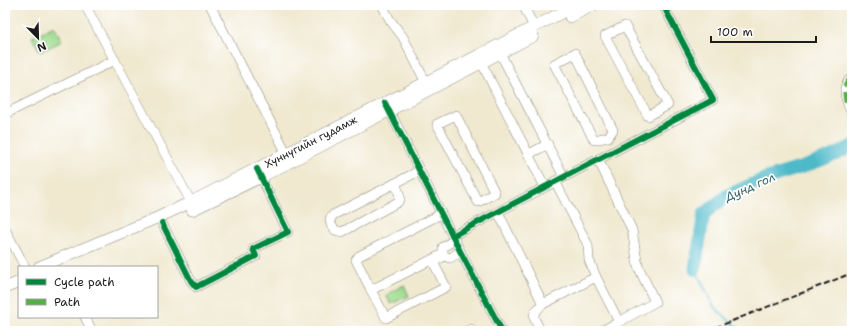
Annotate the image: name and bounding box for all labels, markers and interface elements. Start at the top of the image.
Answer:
north arrow [18,18,58,58]
scale bar [711,18,816,44]
text: 100 m [717,24,753,40]
text: N [35,38,49,55]
street label: Хүннүгийн гудамж [262,112,360,172]
water label: Дунд гол [721,169,778,206]
legend [18,266,158,318]
text: Cycle path [54,274,115,290]
text: Path [54,294,80,310]

